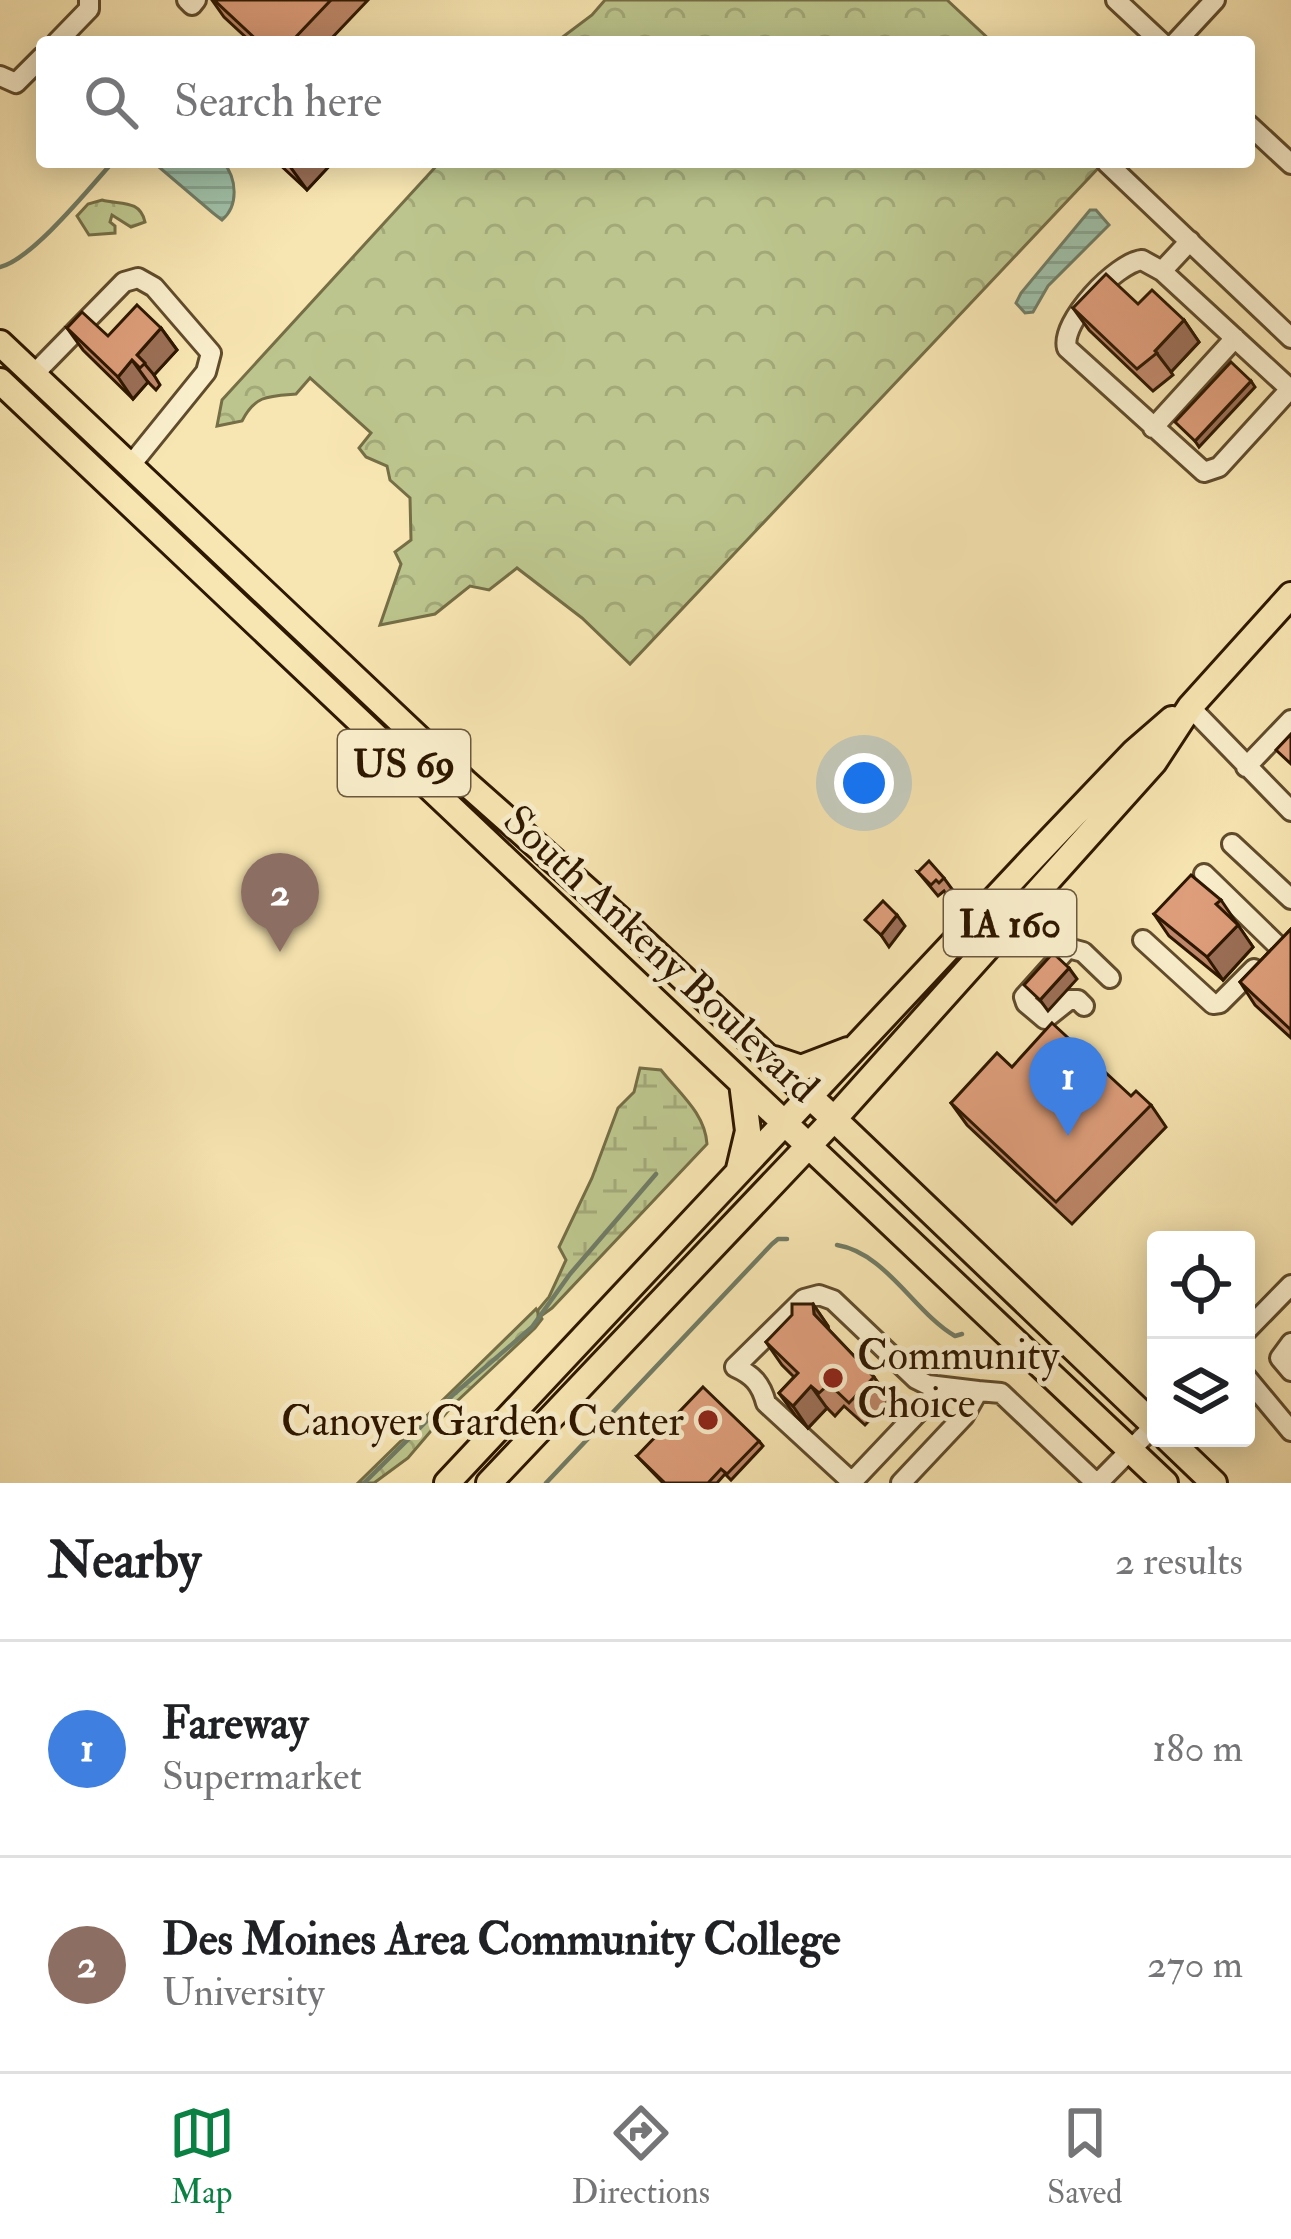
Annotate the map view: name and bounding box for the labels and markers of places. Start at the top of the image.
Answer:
pin: 2 [241,853,319,952]
pin: 1 [1029,1037,1107,1136]
place label: Community Choice [857,1330,1060,1430]
marker: Community Choice [820,1365,846,1391]
place label: Canoyer Garden Center [281,1396,684,1448]
marker: Canoyer Garden Center [695,1407,721,1433]

